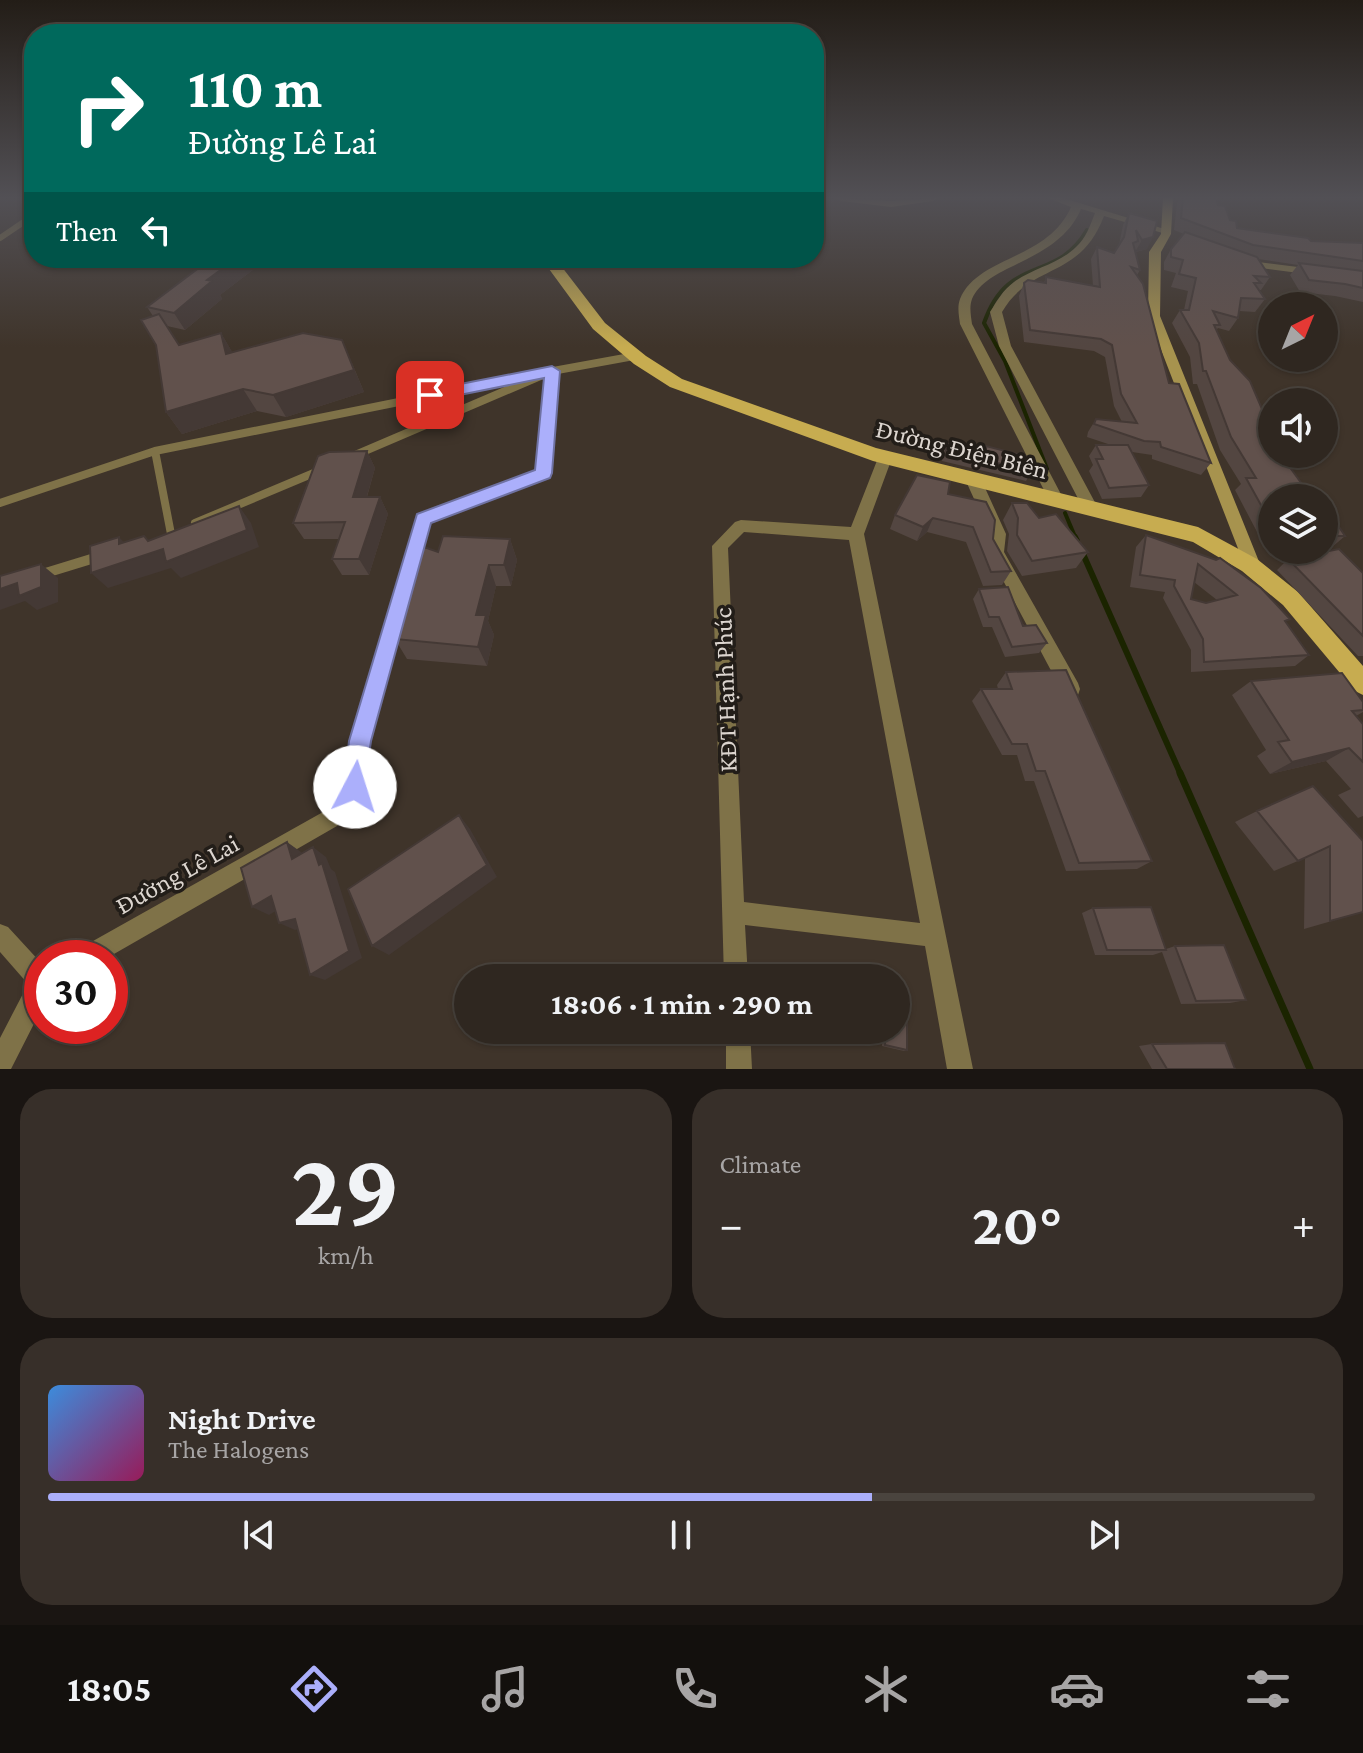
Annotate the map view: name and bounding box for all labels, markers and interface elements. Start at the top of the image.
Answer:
icon: right [56,56,160,160]
text: 110 m [188,57,322,119]
text: Đường Lê Lai [188,122,377,162]
icon: left [134,208,178,252]
text: Then [56,214,118,247]
north arrow [1258,292,1338,372]
map controls [1258,292,1338,564]
pin [396,361,464,429]
icon: arrive [408,373,452,417]
button: sound [1258,388,1338,468]
street label: Đường Điện Biên [873,414,1051,485]
button: layers [1258,484,1338,564]
street label: KĐT Hạnh Phúc [708,607,743,773]
position arrow [313,745,397,829]
street label: Đường Lê Lai [111,829,244,920]
speed limit sign: 30 [24,940,128,1044]
text: 18:06 · 1 min · 290 m [551,987,813,1020]
text: 29 [291,1131,400,1246]
text: Climate [720,1150,801,1179]
text: 20° [972,1190,1062,1257]
text: − [720,1200,743,1248]
text: + [1292,1200,1315,1248]
text: km/h [318,1241,374,1270]
text: Night Drive [168,1402,316,1435]
text: The Halogens [168,1435,309,1464]
icon: previous [237,1513,281,1557]
icon: pause [659,1513,703,1557]
icon: next [1082,1513,1126,1557]
icon: directions [286,1661,342,1717]
icon: music [477,1661,533,1717]
icon: phone [667,1661,723,1717]
icon: climate [858,1661,914,1717]
icon: car [1049,1661,1105,1717]
icon: filters [1240,1661,1296,1717]
text: 18:05 [67,1669,151,1709]

